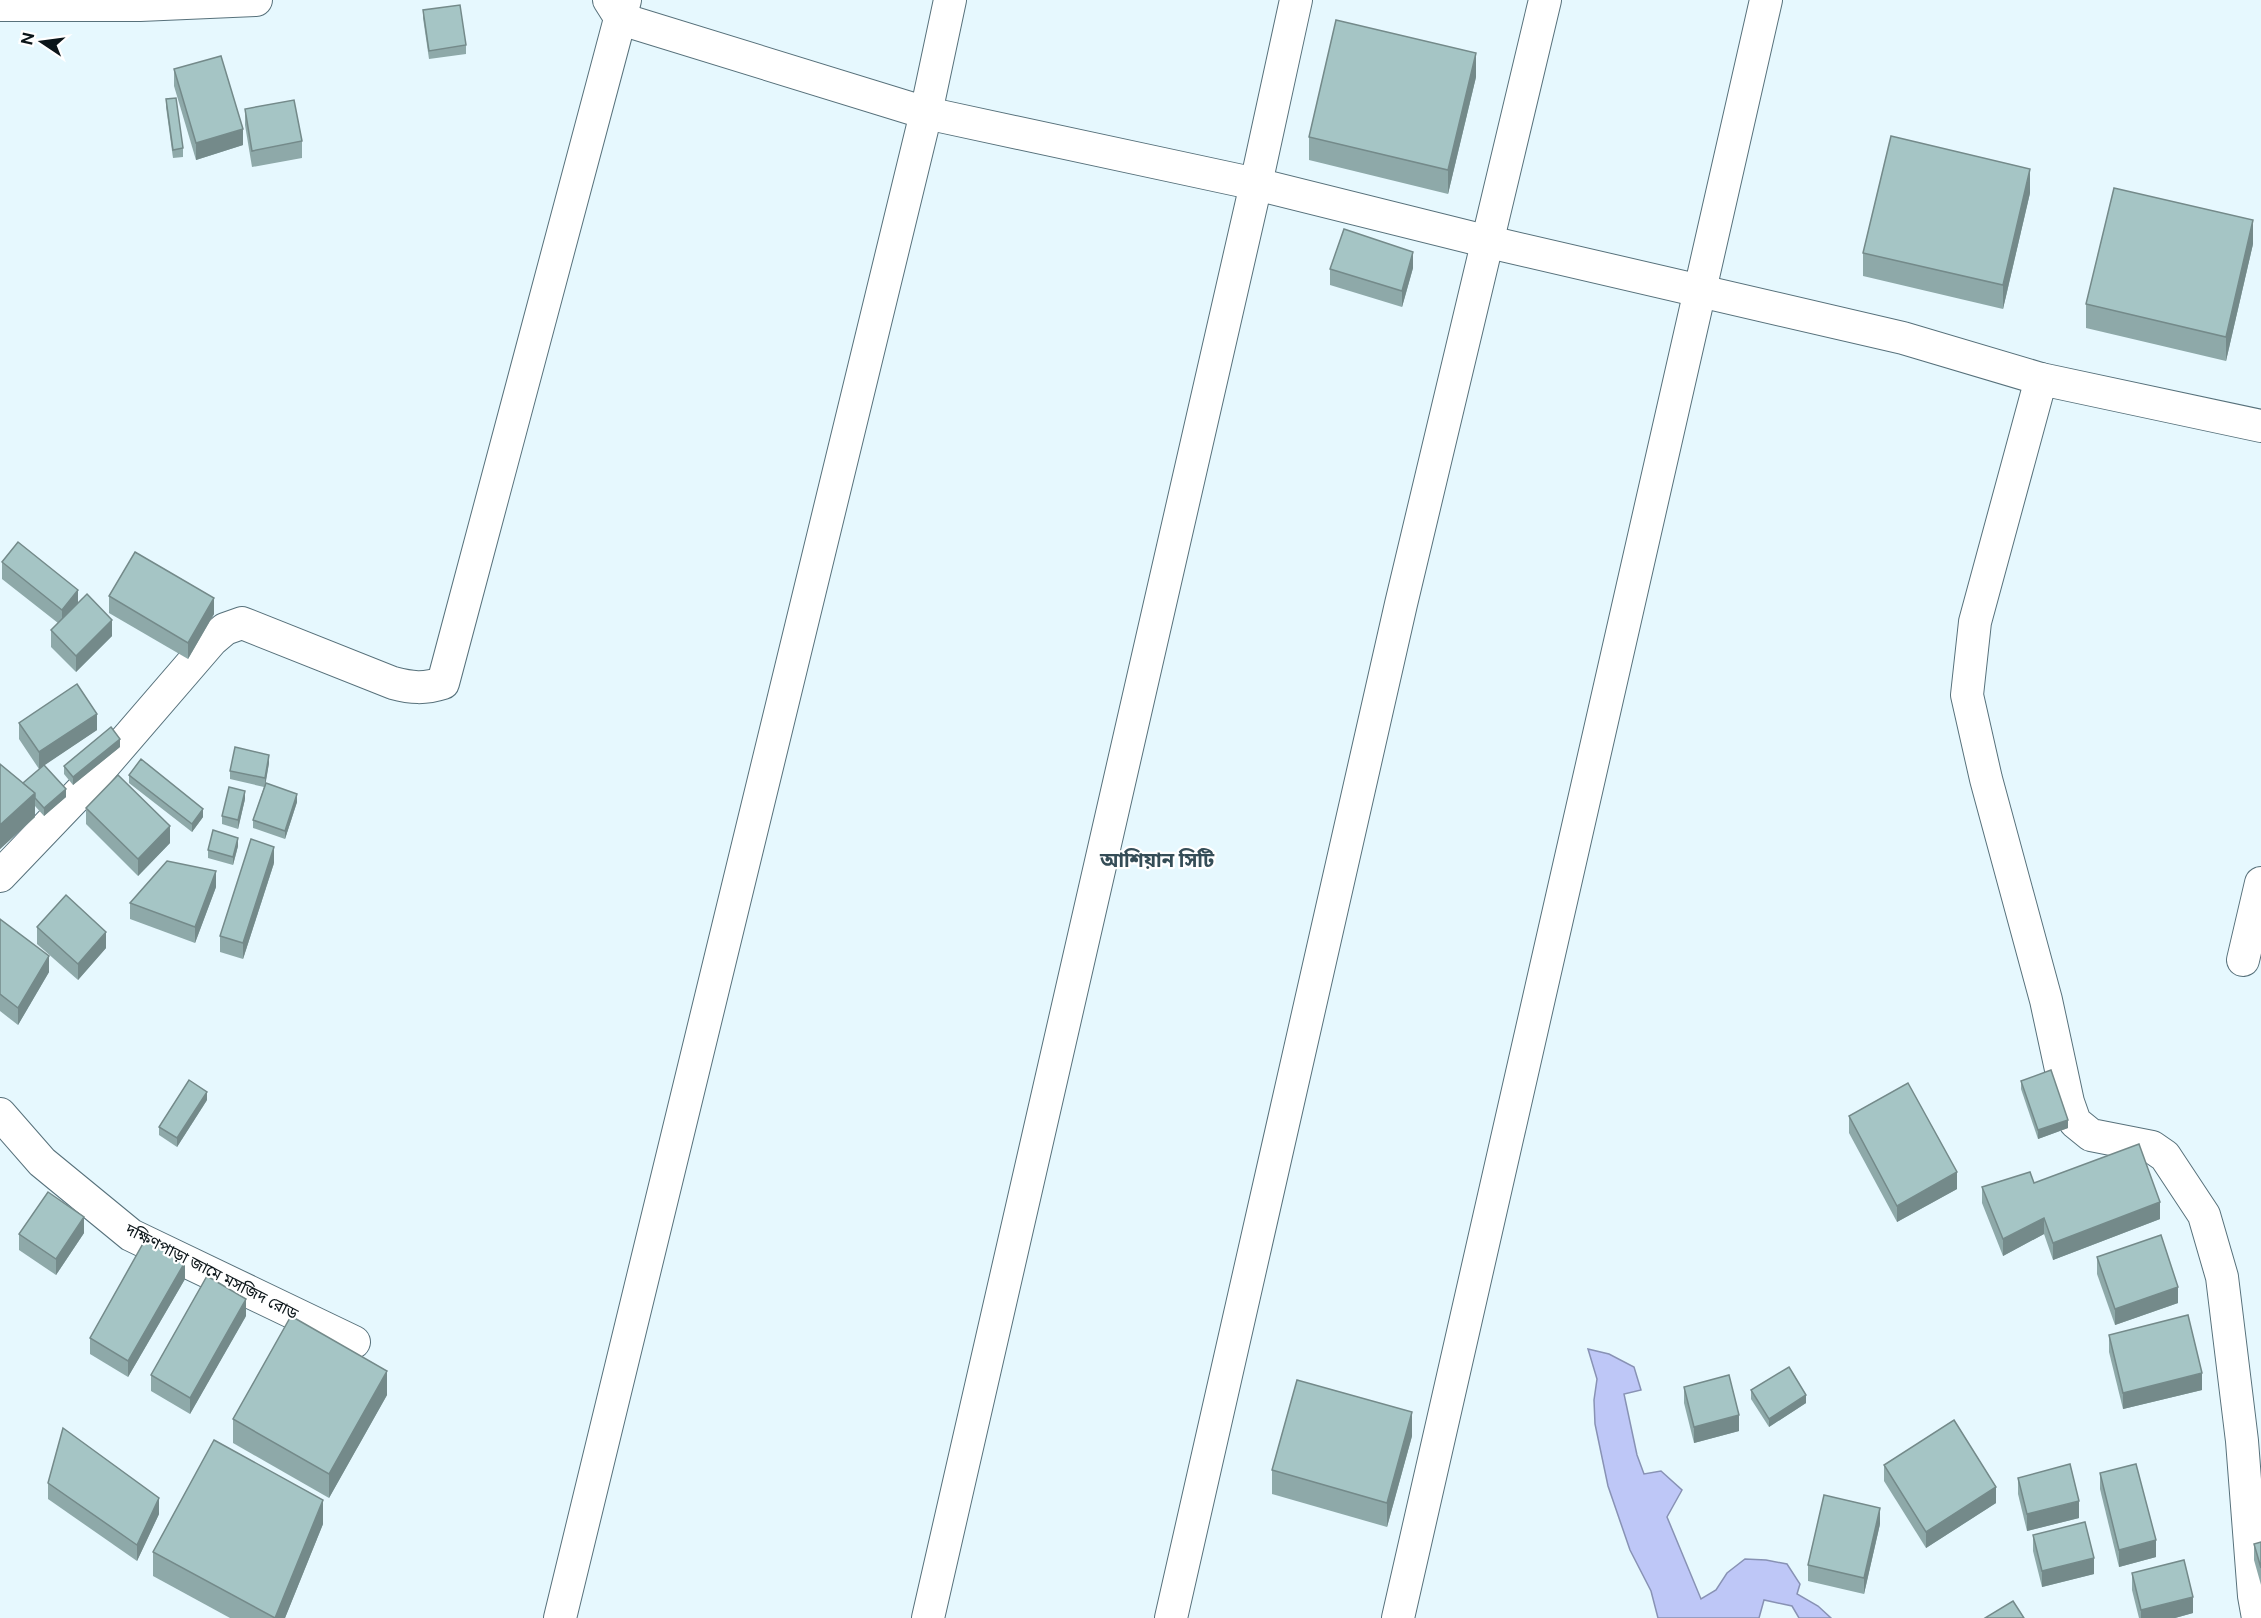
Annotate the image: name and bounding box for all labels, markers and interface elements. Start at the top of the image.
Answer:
north arrow [12,12,72,72]
text: N [17,31,39,47]
district label: আশিয়ান সিটি [1099,848,1215,872]
street label: দক্ষিণপাড়া জামে মসজিদ রোড [121,1219,302,1324]

